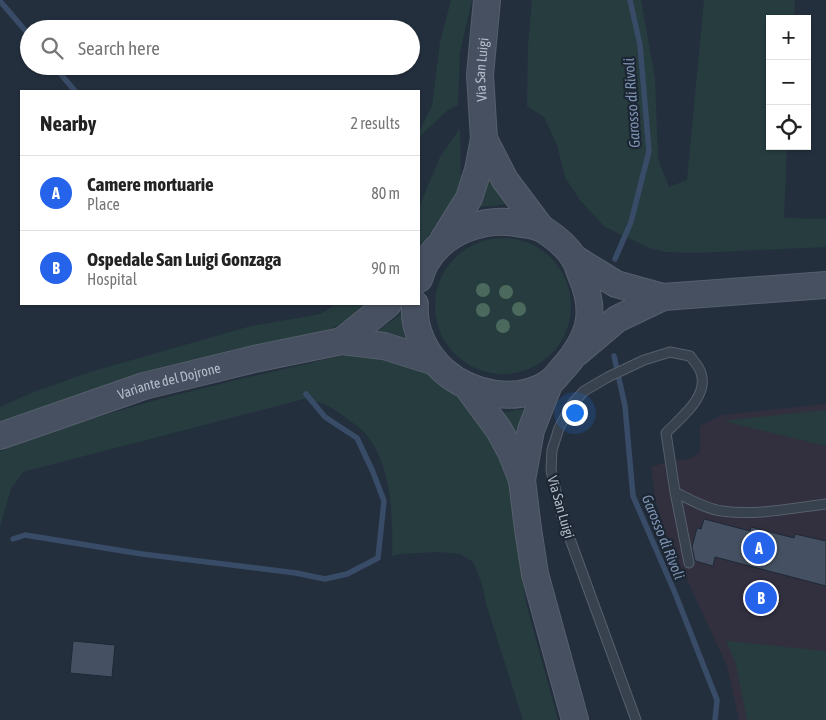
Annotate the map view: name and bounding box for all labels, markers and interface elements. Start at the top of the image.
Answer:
map controls [766,15,811,150]
button: + [766,15,811,60]
search box [20,20,420,75]
icon: search [38,34,66,62]
text: Search here [78,37,160,59]
street label: Via San Luigi [472,37,491,102]
water label: Garosso di Rivoli [620,57,643,148]
button: − [766,60,811,105]
button: locate [766,105,811,150]
text: Nearby [40,111,96,135]
text: 2 results [350,114,400,132]
text: Camere mortuarie [87,173,214,195]
text: A [52,184,60,202]
text: 80 m [371,184,400,202]
text: Place [87,195,120,213]
text: Ospedale San Luigi Gonzaga [87,248,281,270]
text: B [52,259,60,277]
text: 90 m [371,259,400,277]
text: Hospital [87,270,137,288]
street label: Variante del Dojrone [115,359,222,403]
your location [562,400,588,426]
street label: Via San Luigi [544,474,578,540]
water label: Garosso di Rivoli [639,492,688,582]
pin: A [743,529,775,567]
pin: B [745,579,777,617]

